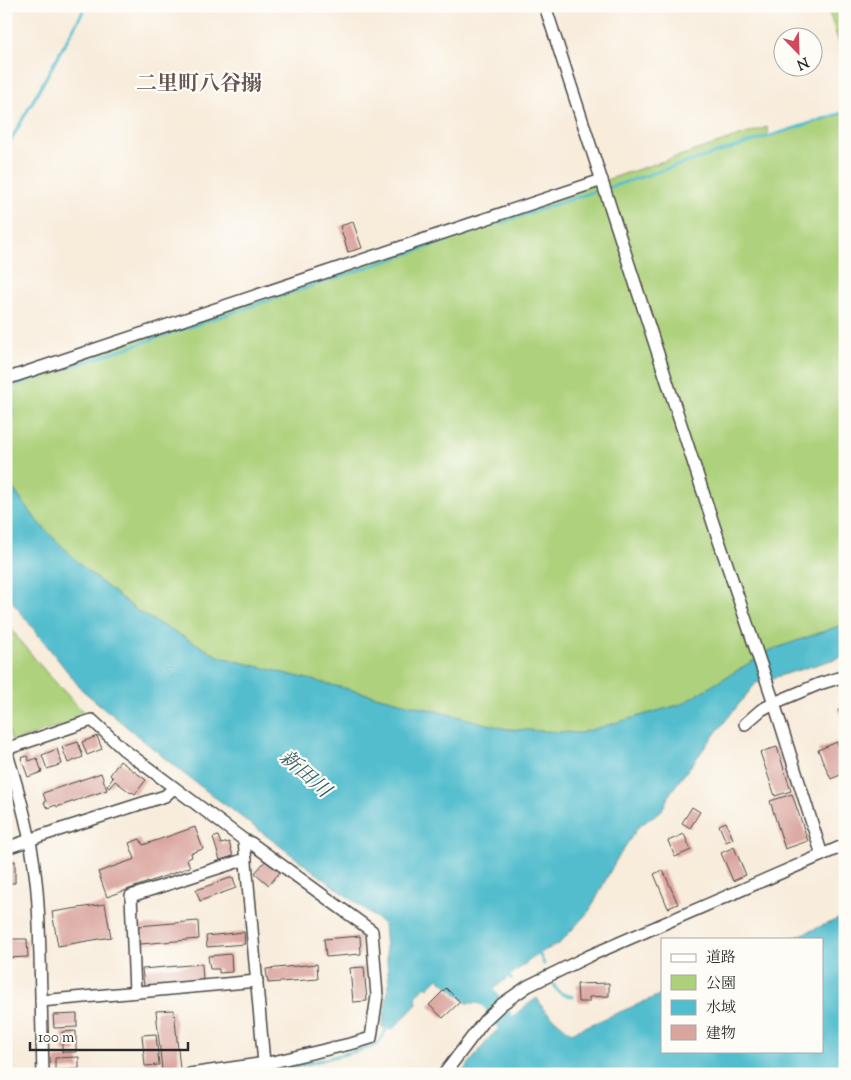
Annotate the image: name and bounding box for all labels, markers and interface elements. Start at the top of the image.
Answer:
north arrow [774,28,824,78]
text: N [793,51,811,74]
district label: 二里町八谷搦 [136,70,262,100]
water label: 新田川 [272,744,338,807]
legend [661,938,824,1052]
text: 道路 [706,948,736,969]
text: 公園 [706,974,736,995]
text: 水域 [706,998,736,1019]
scale bar [30,1020,188,1052]
text: 建物 [706,1024,736,1045]
text: 100 m [38,1028,75,1049]

